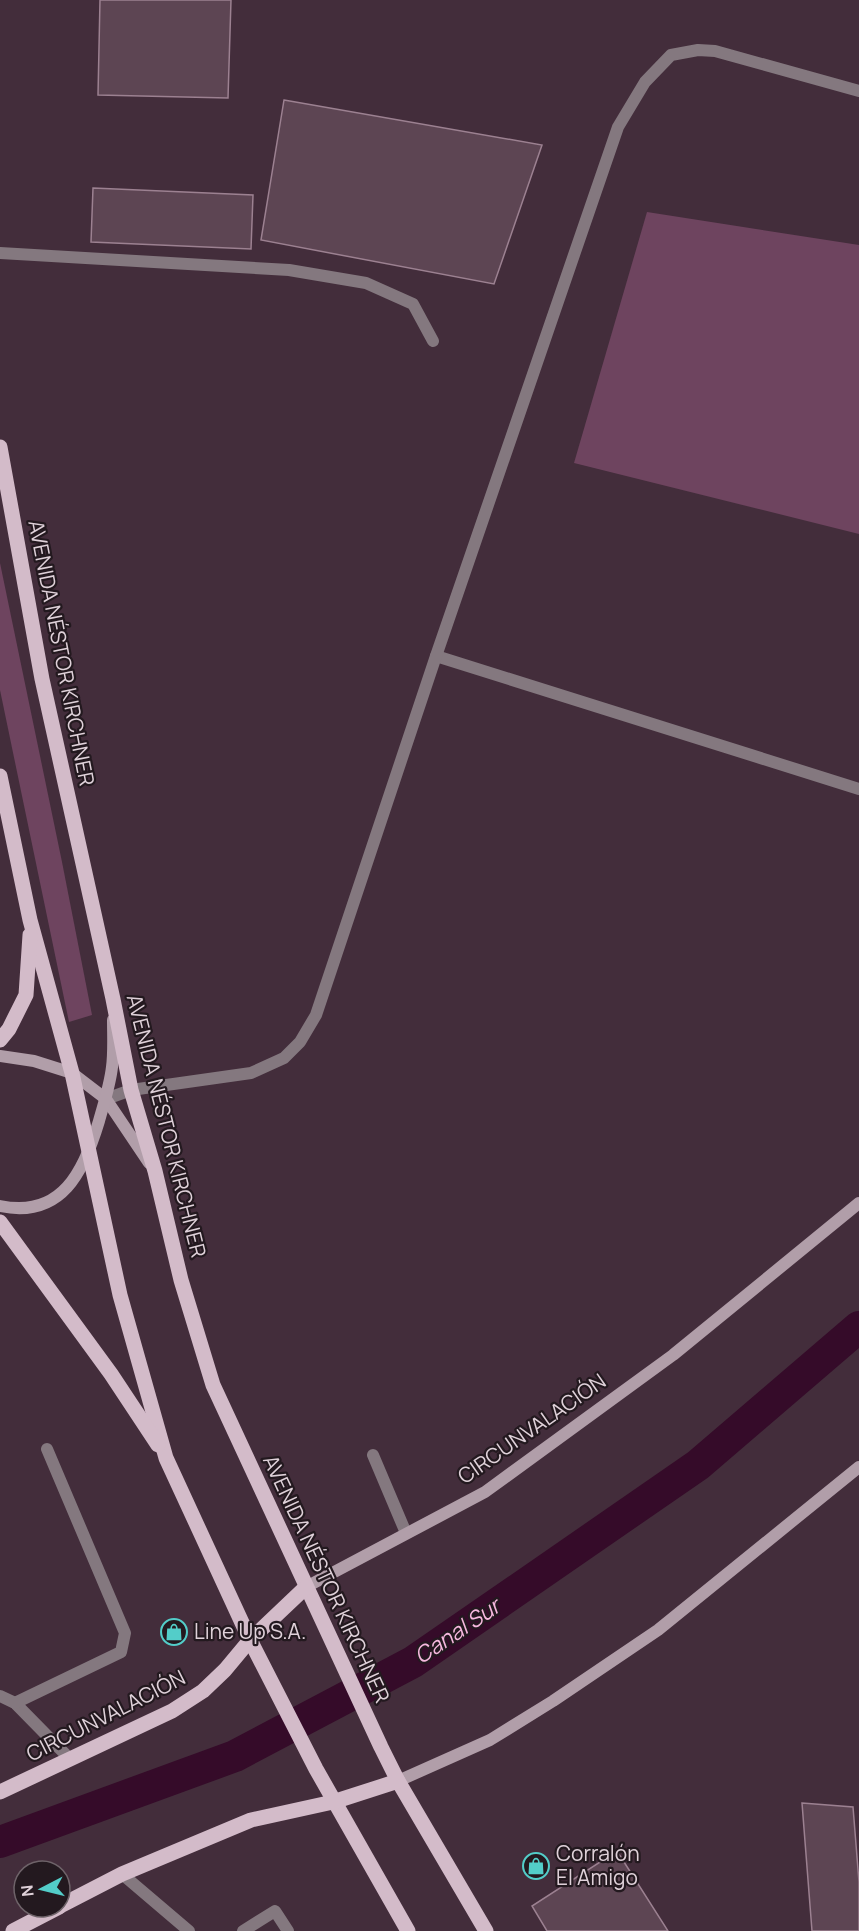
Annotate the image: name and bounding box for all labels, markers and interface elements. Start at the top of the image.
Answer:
street label: AVENIDA NÉSTOR KIRCHNER [22,518,102,788]
street label: AVENIDA NÉSTOR KIRCHNER [121,991,213,1260]
street label: CIRCUNVALACIÓN [452,1367,611,1490]
street label: AVENIDA NÉSTOR KIRCHNER [257,1450,397,1707]
water label: Canal Sur [408,1590,508,1671]
shop icon: Line Up S.A. [159,1617,189,1647]
place label: Line Up S.A. [194,1617,306,1645]
street label: CIRCUNVALACIÓN [21,1663,190,1767]
place label: Corralón El Amigo [556,1839,640,1891]
shop icon: Corralón El Amigo [521,1851,551,1881]
north arrow [12,1859,72,1919]
text: N [15,1884,39,1898]

